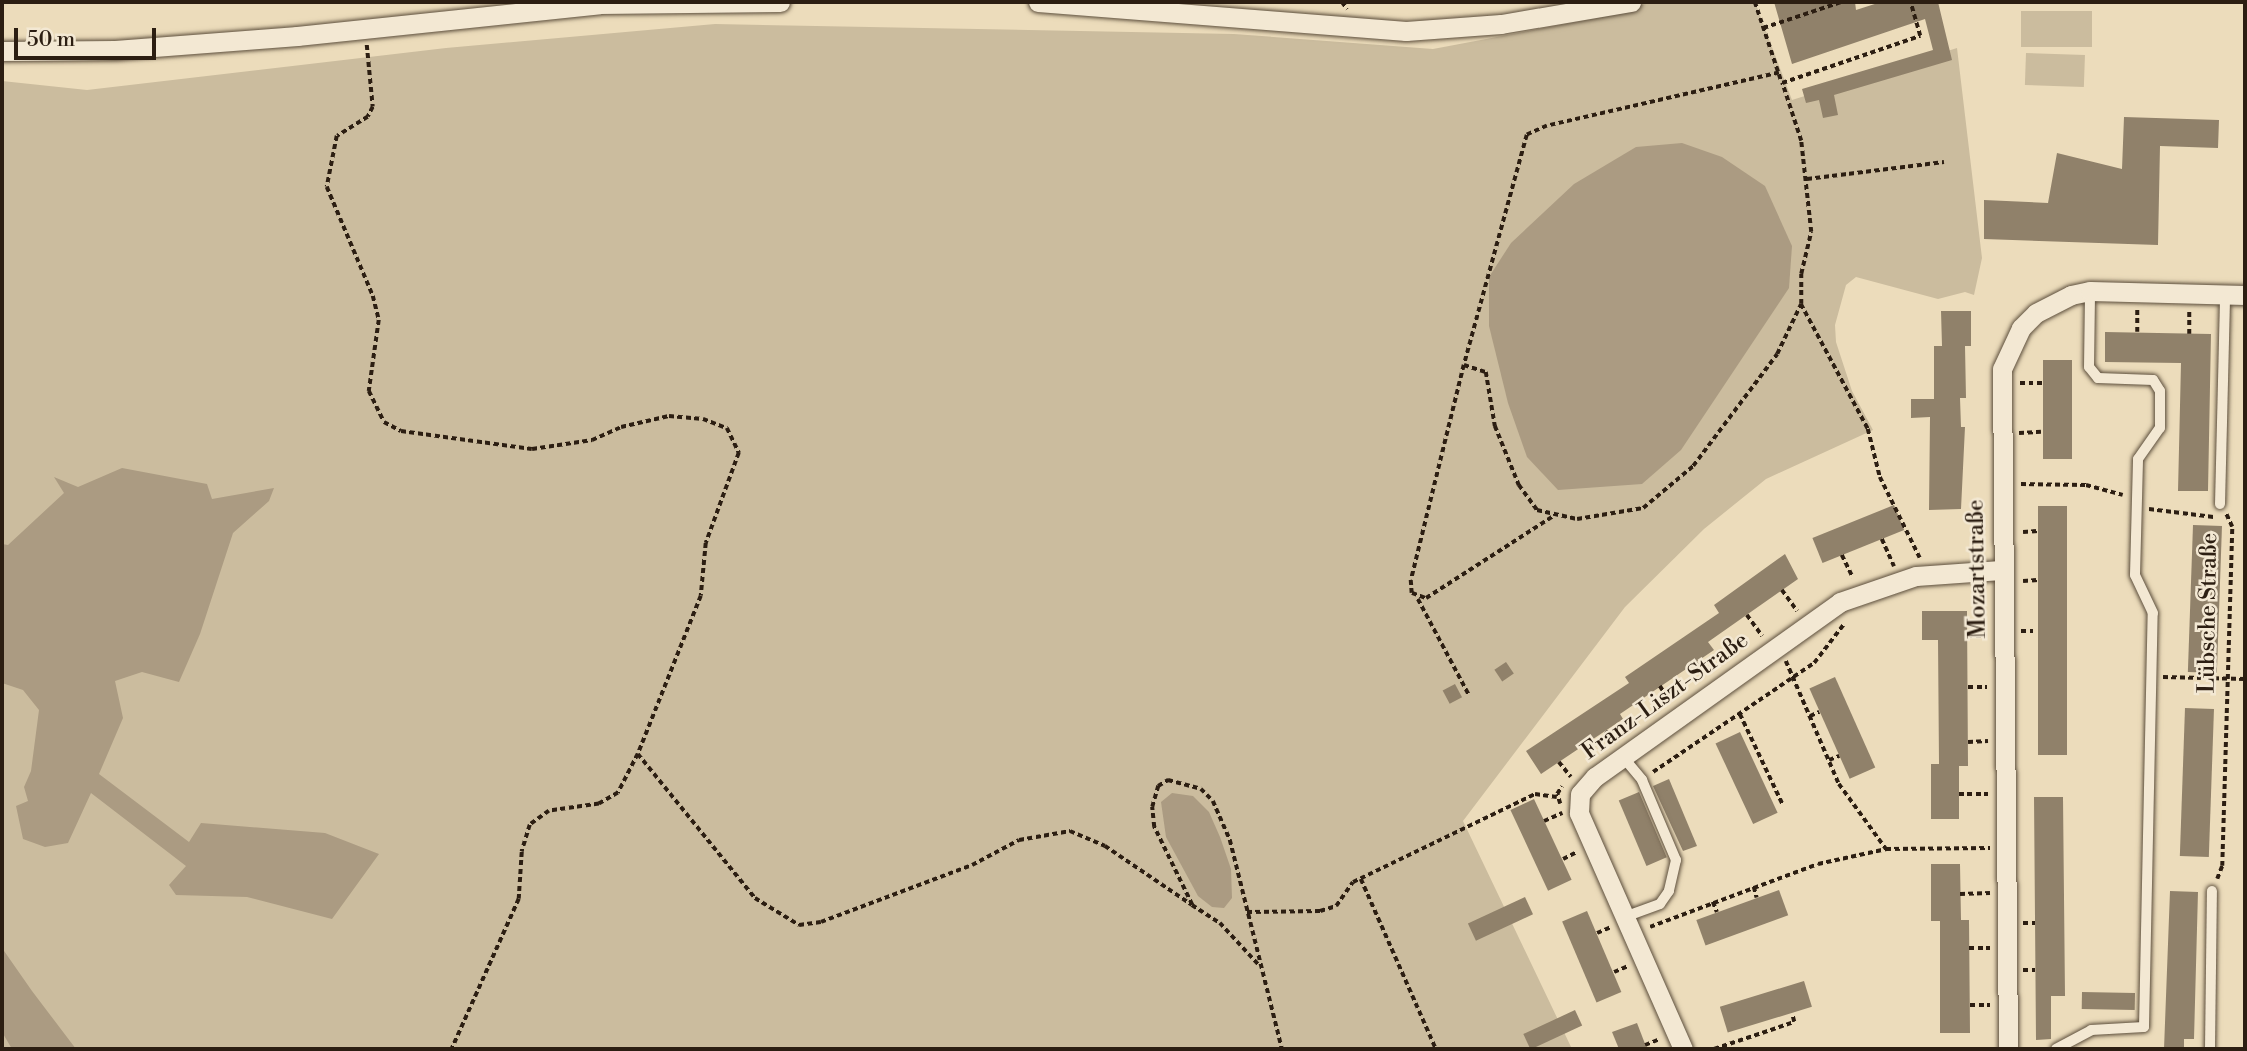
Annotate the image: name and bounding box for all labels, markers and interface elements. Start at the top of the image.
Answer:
scale bar [18,14,159,58]
text: 50 m [27,27,75,53]
street label: Mozartstraße [1962,499,1992,639]
street label: Lübsche Straße [2193,533,2223,693]
street label: Franz-Liszt-Straße [1576,626,1754,766]

